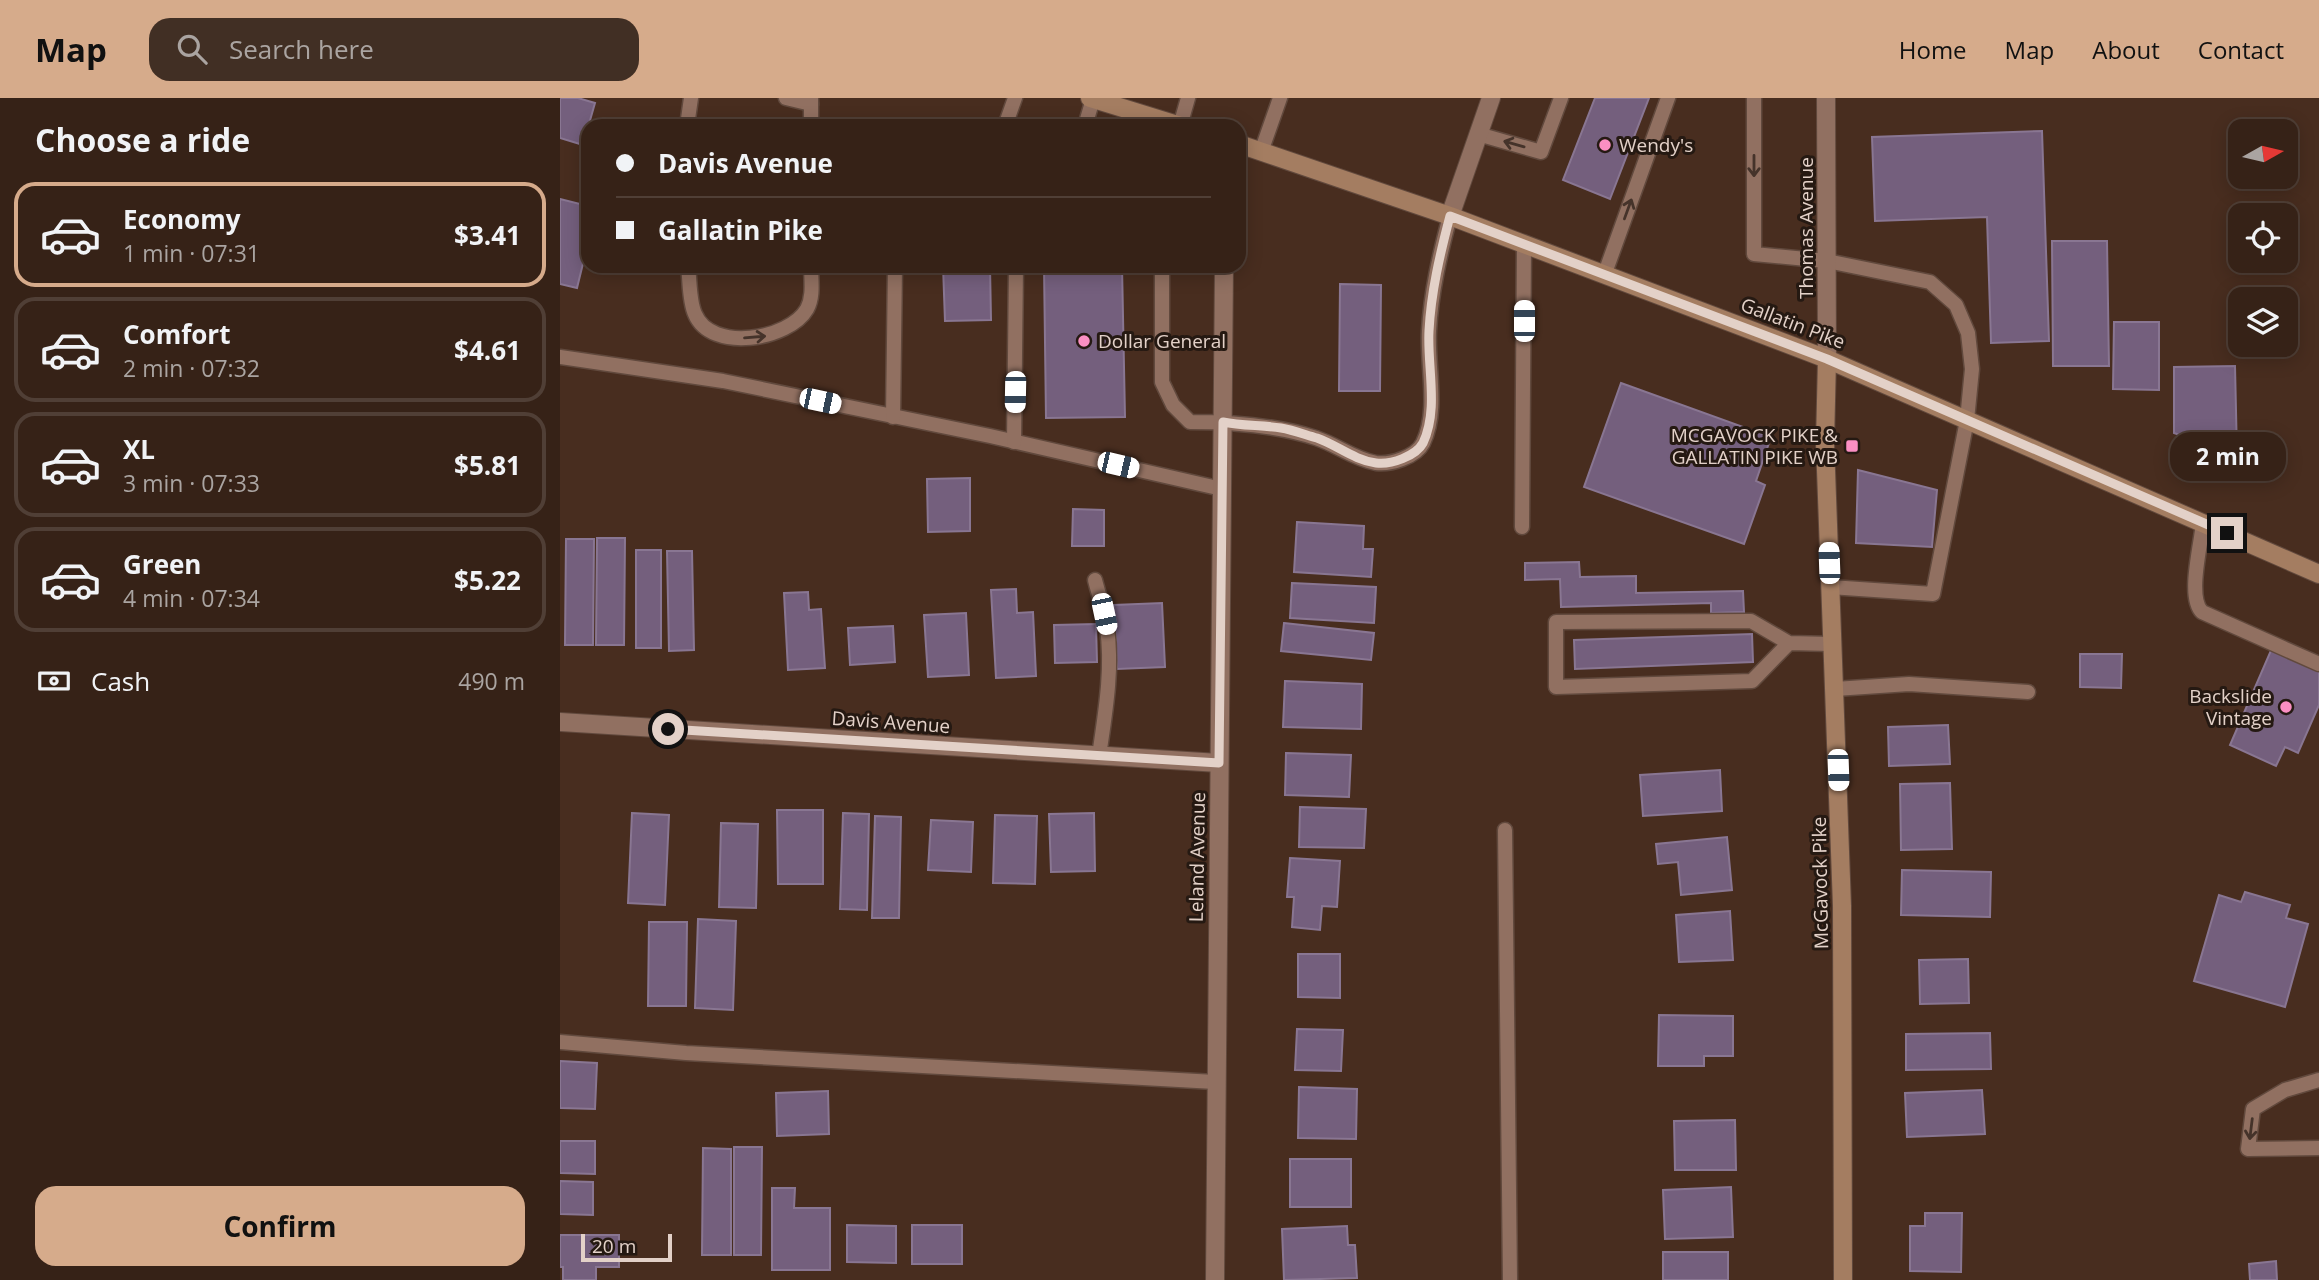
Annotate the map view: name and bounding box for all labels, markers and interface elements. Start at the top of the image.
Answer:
search box [149,18,639,81]
text: Map [35,27,107,72]
icon: search [173,30,211,68]
text: Search here [229,31,374,67]
text: Home [1899,33,1967,66]
text: Map [2005,33,2054,66]
text: About [2092,33,2160,66]
text: Contact [2198,33,2284,66]
text: Choose a ride [35,118,250,161]
north arrow [2228,119,2298,189]
map controls [2228,119,2298,357]
place label: Wendy's [1619,132,1693,158]
one-way arrow [1503,136,1525,149]
marker: Wendy's [1597,137,1613,153]
text: Davis Avenue [658,145,833,181]
one-way arrow [1747,154,1761,177]
street label: Thomas Avenue [1793,157,1819,299]
one-way arrow [1623,199,1635,221]
text: Economy [123,201,241,237]
icon: car [39,203,102,266]
button: locate [2228,203,2298,273]
text: Gallatin Pike [658,212,823,248]
text: $3.41 [454,217,521,253]
text: 1 min · 07:31 [123,237,260,269]
button: layers [2228,287,2298,357]
street label: Gallatin Pike [1737,291,1849,355]
car [1514,300,1535,342]
text: Comfort [123,316,230,352]
icon: car [39,318,102,381]
place label: Dollar General [1098,328,1226,354]
one-way arrow [743,330,766,343]
text: $4.61 [454,332,521,368]
marker: Dollar General [1076,333,1092,349]
text: 2 min · 07:32 [123,352,260,384]
car [1005,371,1026,413]
car [798,386,843,416]
place label: MCGAVOCK PIKE & GALLATIN PIKE WB [1671,422,1838,470]
text: XL [123,431,155,467]
callout: 2 min [2169,432,2285,480]
icon: car [39,433,102,496]
marker: MCGAVOCK PIKE & GALLATIN PIKE WB [1844,438,1860,454]
text: 2 min [2196,440,2260,472]
text: $5.81 [454,447,521,483]
car [1096,450,1141,480]
text: 3 min · 07:33 [123,467,260,499]
route end [2211,517,2243,549]
car [1818,542,1841,584]
text: Green [123,546,201,582]
icon: car [39,548,102,611]
text: $5.22 [454,562,521,598]
text: 4 min · 07:34 [123,582,260,614]
car [1090,591,1119,637]
icon: cash [35,662,73,700]
text: Cash [91,663,150,699]
text: 490 m [458,665,525,697]
place label: Backslide Vintage [2189,683,2272,731]
marker: Backslide Vintage [2278,699,2294,715]
street label: Davis Avenue [831,705,951,739]
route start [652,713,684,745]
car [1827,749,1850,791]
street label: Leland Avenue [1183,792,1211,922]
street label: McGavock Pike [1806,817,1834,949]
one-way arrow [2244,1117,2257,1140]
button: Confirm [35,1186,525,1266]
scale bar [581,1231,672,1263]
text: 20 m [592,1233,636,1259]

